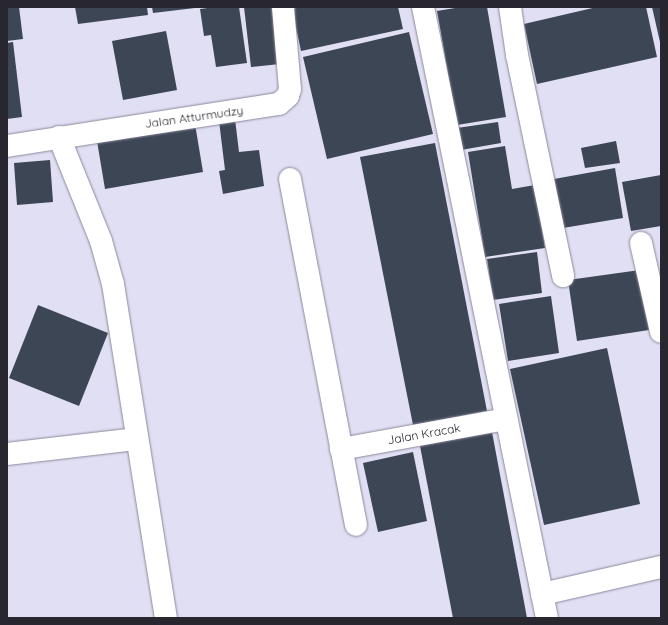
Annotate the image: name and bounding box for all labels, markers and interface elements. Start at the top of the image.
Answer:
street label: Jalan Atturmudzy [144,103,244,131]
street label: Jalan Kracak [386,420,462,448]

